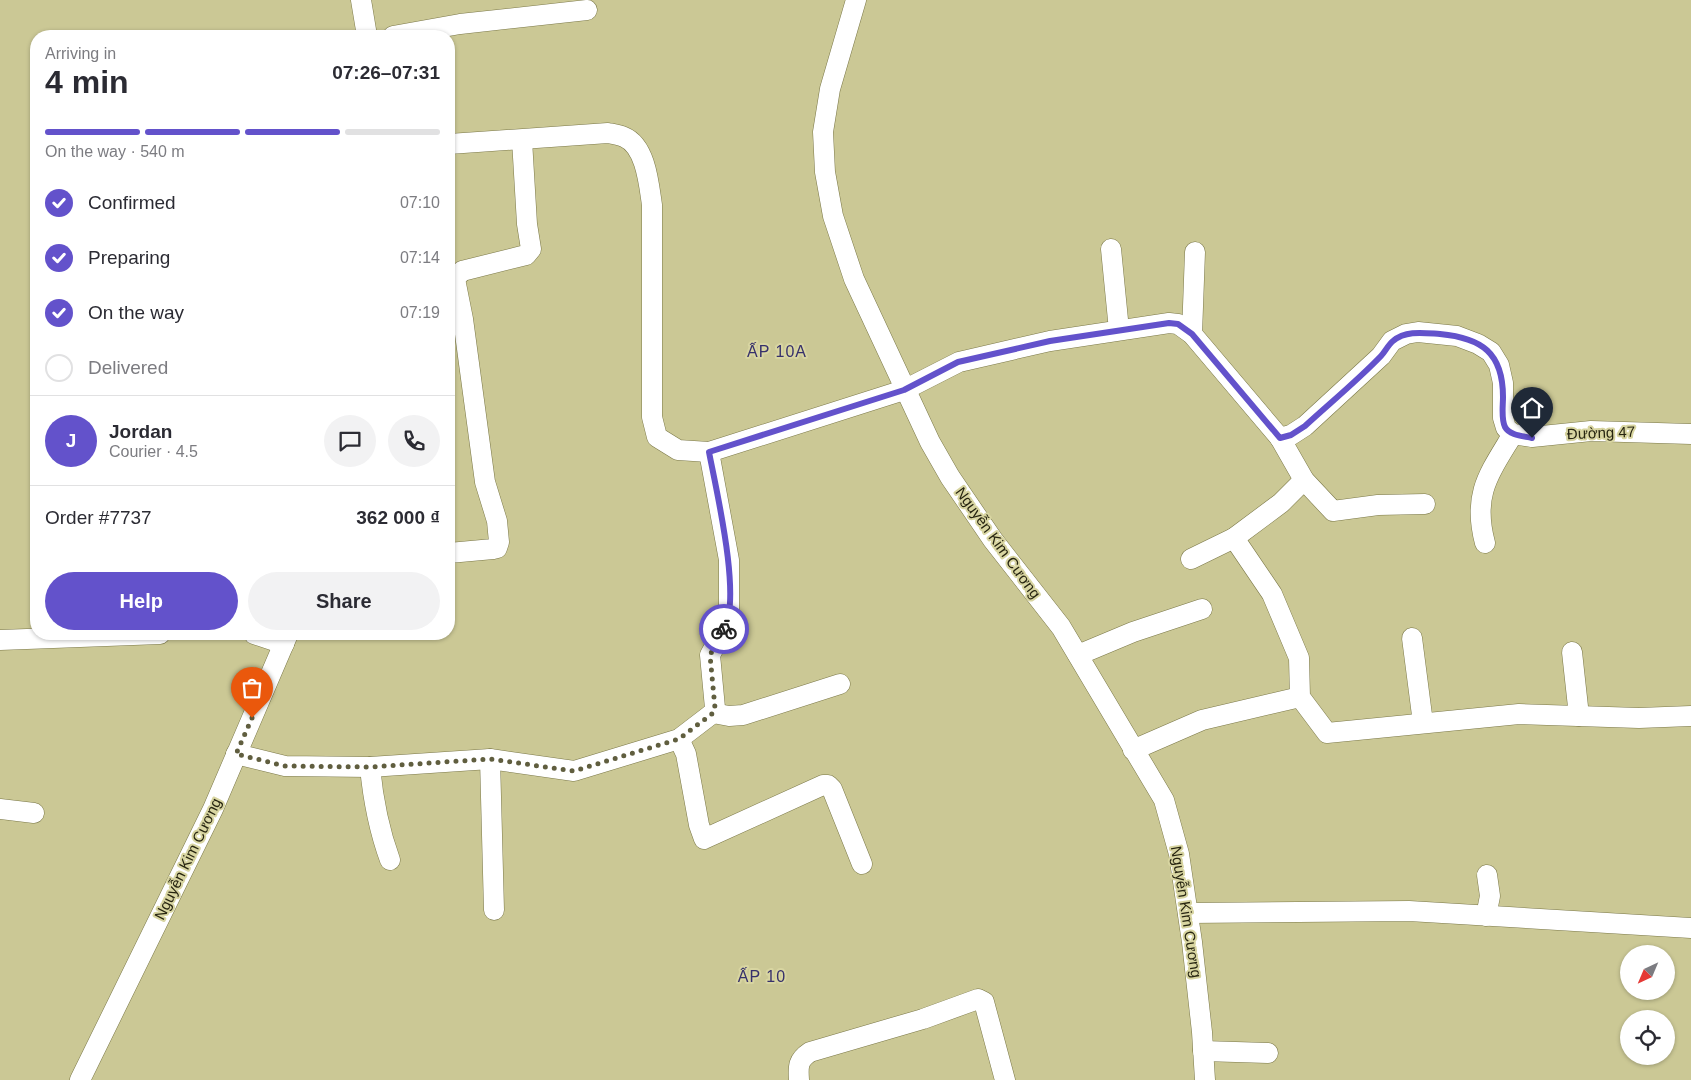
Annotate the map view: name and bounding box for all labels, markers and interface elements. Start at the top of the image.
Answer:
text: Arriving in [45,45,116,62]
text: 07:26–07:31 [332,62,440,83]
text: 4 min [45,64,129,100]
text: On the way · 540 m [45,143,185,160]
icon: check [45,189,73,217]
text: Confirmed [88,192,176,213]
text: 07:10 [400,194,440,211]
icon: check [45,244,73,272]
text: Preparing [88,247,170,268]
text: 07:14 [400,249,440,266]
icon: check [45,299,73,327]
text: On the way [88,302,184,323]
text: 07:19 [400,304,440,321]
district label: ẤP 10A [747,342,807,360]
text: Delivered [88,357,168,378]
pin [1511,387,1553,438]
icon: home [1518,394,1546,422]
button: chat [324,415,376,467]
button: phone [388,415,440,467]
text: Jordan [109,421,172,442]
street label: Đường 47 [1567,423,1635,442]
text: J [66,430,76,451]
text: Courier · 4.5 [109,443,198,460]
street label: Nguyễn Kim Cương [952,484,1044,602]
text: Order #7737 [45,507,152,528]
text: 362 000 ₫ [356,507,440,528]
button: Help [45,572,238,630]
button: Share [248,572,440,630]
courier [699,604,749,654]
icon: bike [710,615,738,643]
pin [231,667,273,718]
icon: bag [238,674,266,702]
street label: Nguyễn Kim Cương [151,795,224,922]
street label: Nguyễn Kim Cương [1168,845,1205,979]
north arrow [1620,945,1675,1000]
map controls [1620,945,1675,1065]
district label: ẤP 10 [738,967,786,985]
button: locate [1620,1010,1675,1065]

